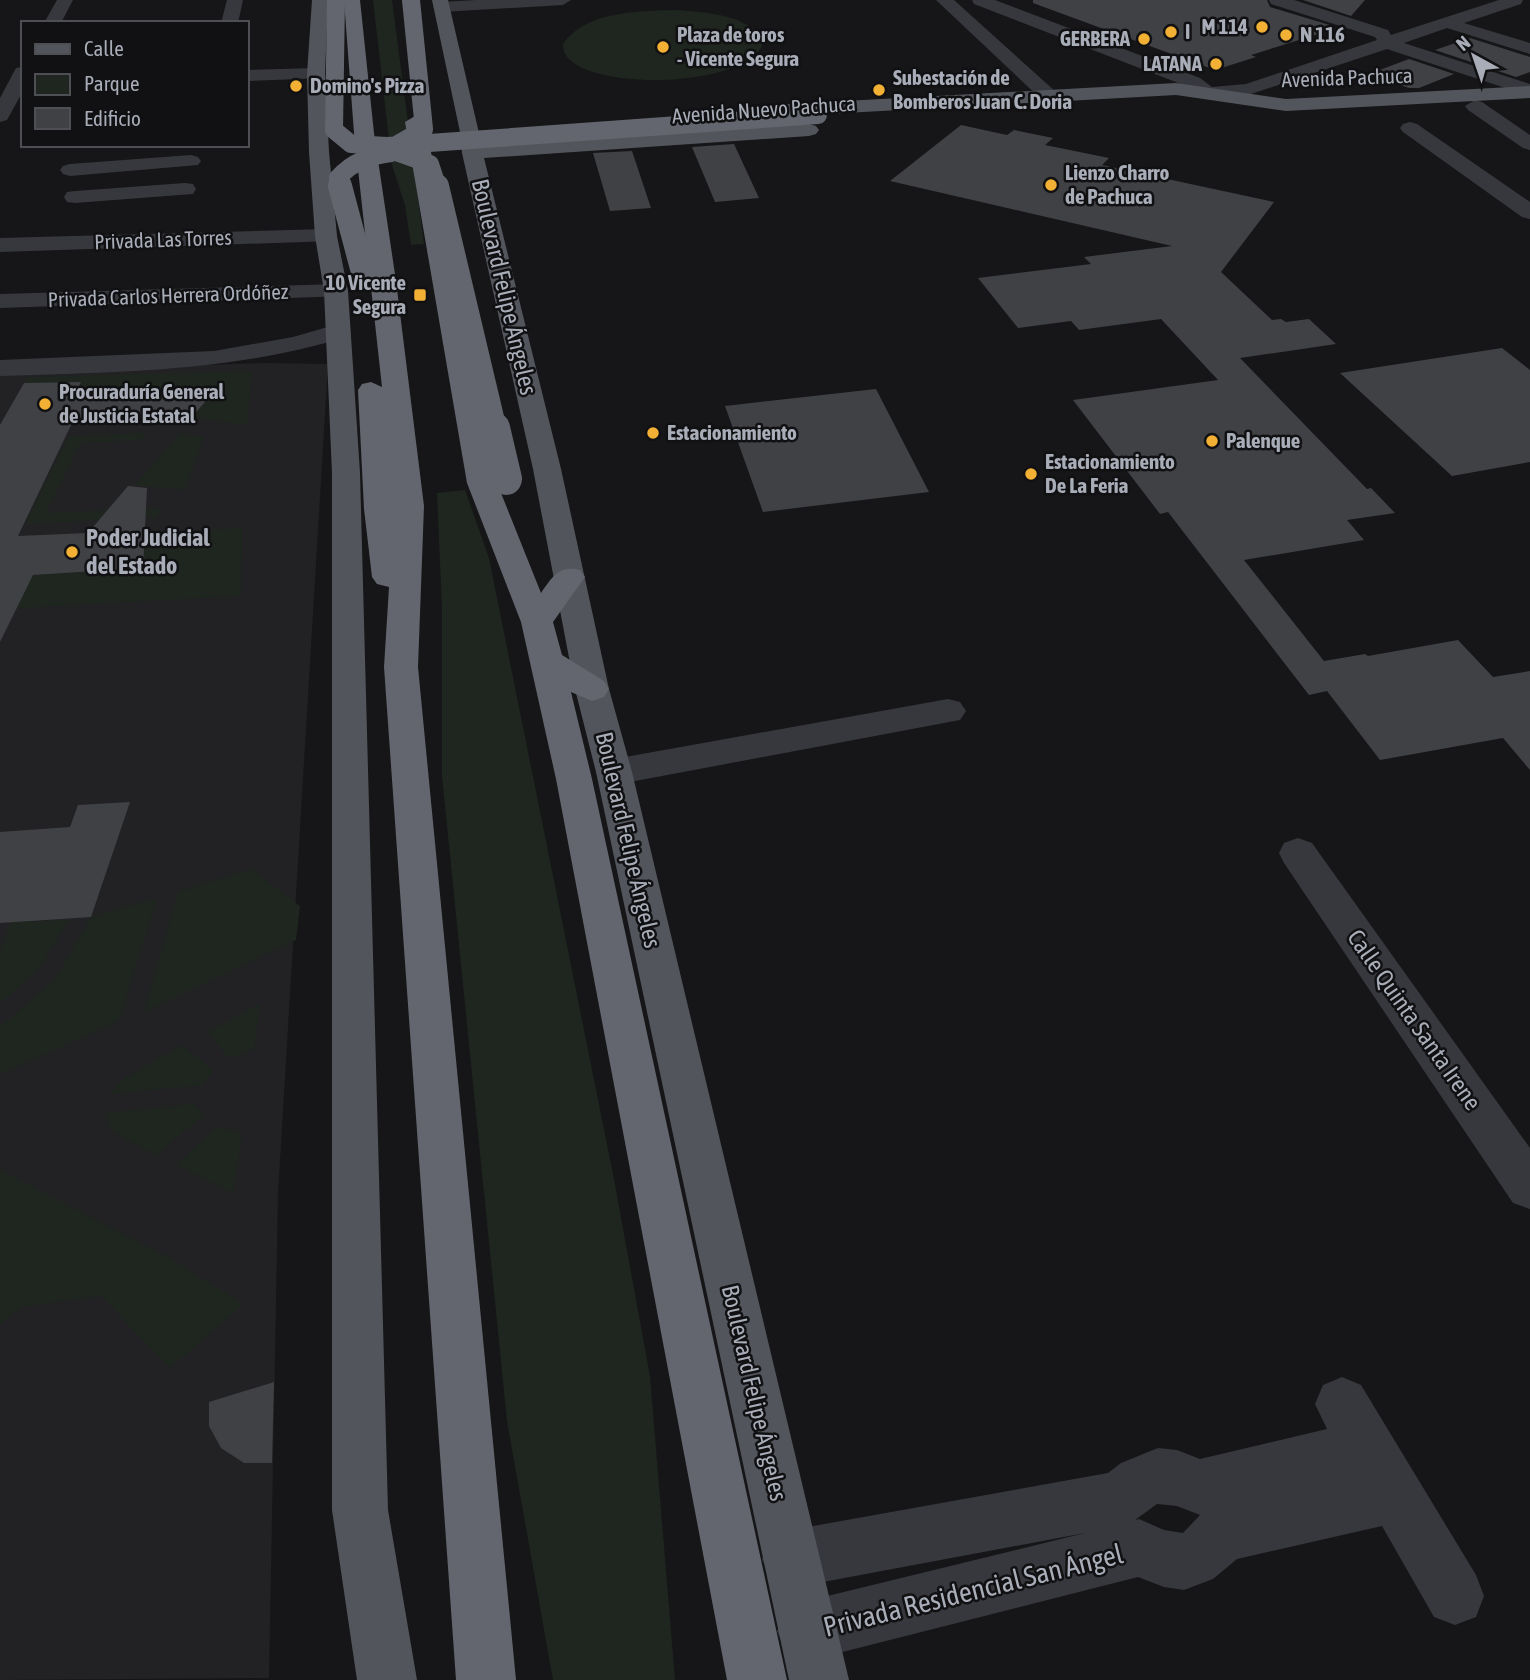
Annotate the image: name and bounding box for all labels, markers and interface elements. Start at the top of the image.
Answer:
place label: M 114 [1201,14,1248,38]
place label: I [1185,19,1190,43]
marker: M 114 [1254,19,1270,35]
legend [21,21,248,147]
north arrow [1439,21,1509,91]
place label: Plaza de toros - Vicente Segura [677,22,799,70]
place label: N 116 [1300,22,1345,46]
marker: I [1163,24,1179,40]
place label: GERBERA [1060,26,1131,50]
marker: N 116 [1278,27,1294,43]
marker: GERBERA [1136,31,1152,47]
text: N [1452,31,1474,55]
text: Calle [84,36,124,60]
marker: Plaza de toros - Vicente Segura [655,39,671,55]
place label: LATANA [1143,51,1203,75]
marker: LATANA [1208,56,1224,72]
street label: Avenida Pachuca [1281,63,1413,91]
place label: Subestación de Bomberos Juan C. Doria [893,65,1072,113]
text: Parque [84,71,139,95]
place label: Domino's Pizza [310,73,425,97]
marker: Domino's Pizza [288,78,304,94]
marker: Subestación de Bomberos Juan C. Doria [871,82,887,98]
street label: Avenida Nuevo Pachuca [671,91,857,127]
text: Edificio [84,106,141,130]
place label: Lienzo Charro de Pachuca [1065,160,1170,208]
street label: Boulevard Felipe Ángeles [467,176,542,397]
marker: Lienzo Charro de Pachuca [1043,177,1059,193]
street label: Privada Las Torres [94,225,232,253]
place label: 10 Vicente Segura [325,270,406,318]
street label: Privada Carlos Herrera Ordóñez [47,279,289,311]
marker: 10 Vicente Segura [412,287,428,303]
place label: Procuraduría General de Justicia Estatal [59,379,224,427]
marker: Procuraduría General de Justicia Estatal [37,396,53,412]
place label: Estacionamiento [667,420,797,444]
marker: Estacionamiento [645,425,661,441]
place label: Palenque [1226,428,1300,452]
marker: Palenque [1204,433,1220,449]
place label: Estacionamiento De La Feria [1045,449,1175,497]
marker: Estacionamiento De La Feria [1023,466,1039,482]
place label: Poder Judicial del Estado [86,524,210,579]
marker: Poder Judicial del Estado [64,544,80,560]
street label: Boulevard Felipe Ángeles [591,729,666,950]
street label: Calle Quinta Santa Irene [1342,924,1487,1115]
street label: Boulevard Felipe Ángeles [717,1282,792,1503]
street label: Privada Residencial San Ángel [820,1537,1127,1643]

